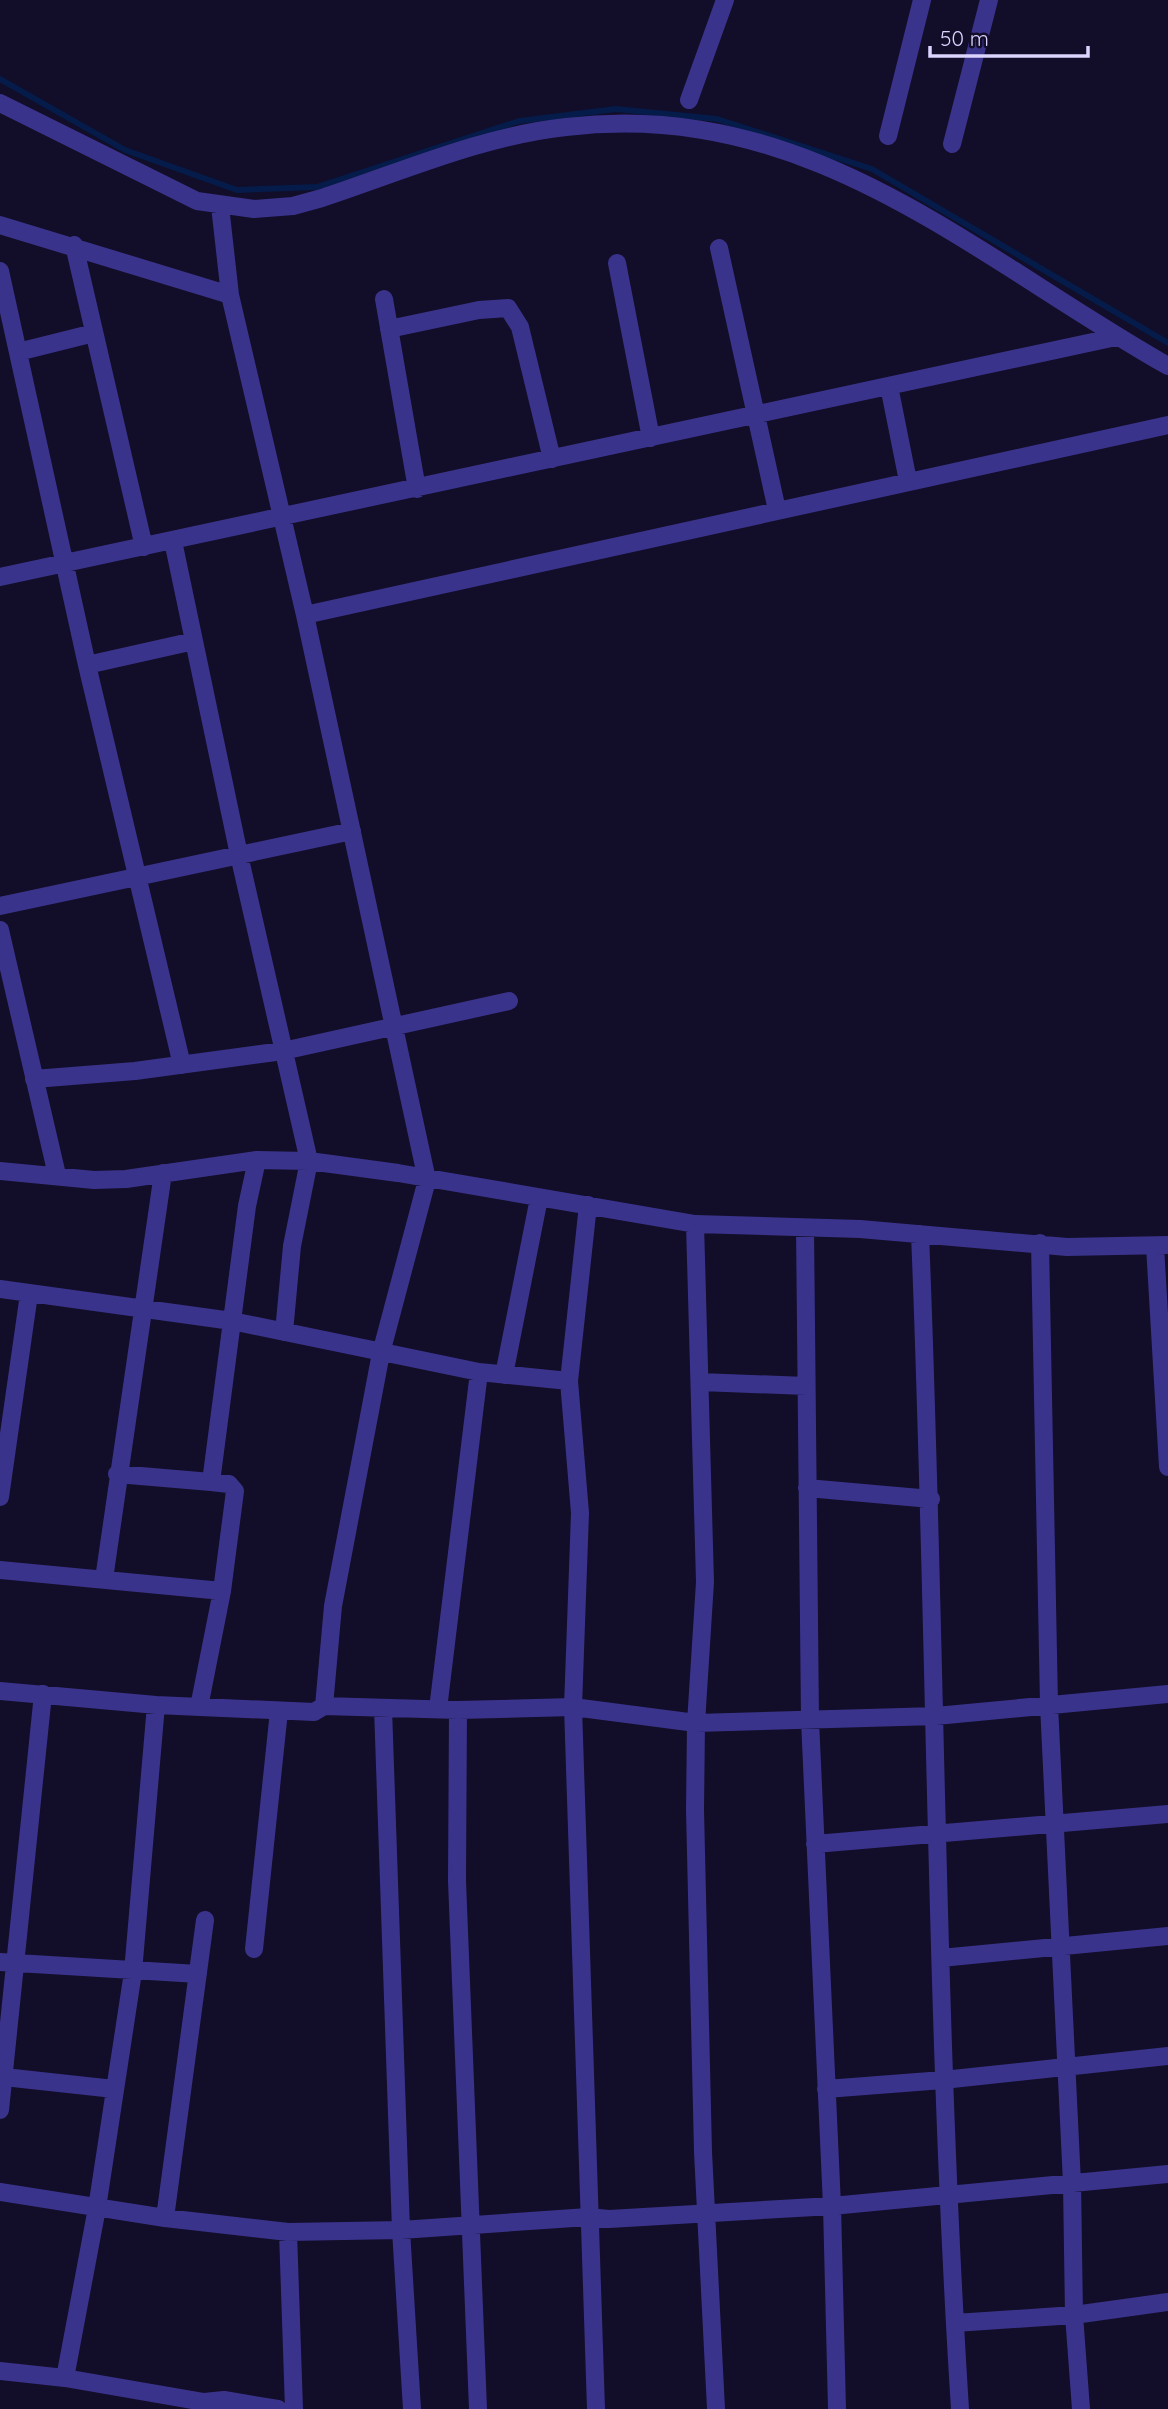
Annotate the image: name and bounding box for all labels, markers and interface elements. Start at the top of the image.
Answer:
scale bar [930,14,1088,58]
text: 50 m [940,25,989,51]

